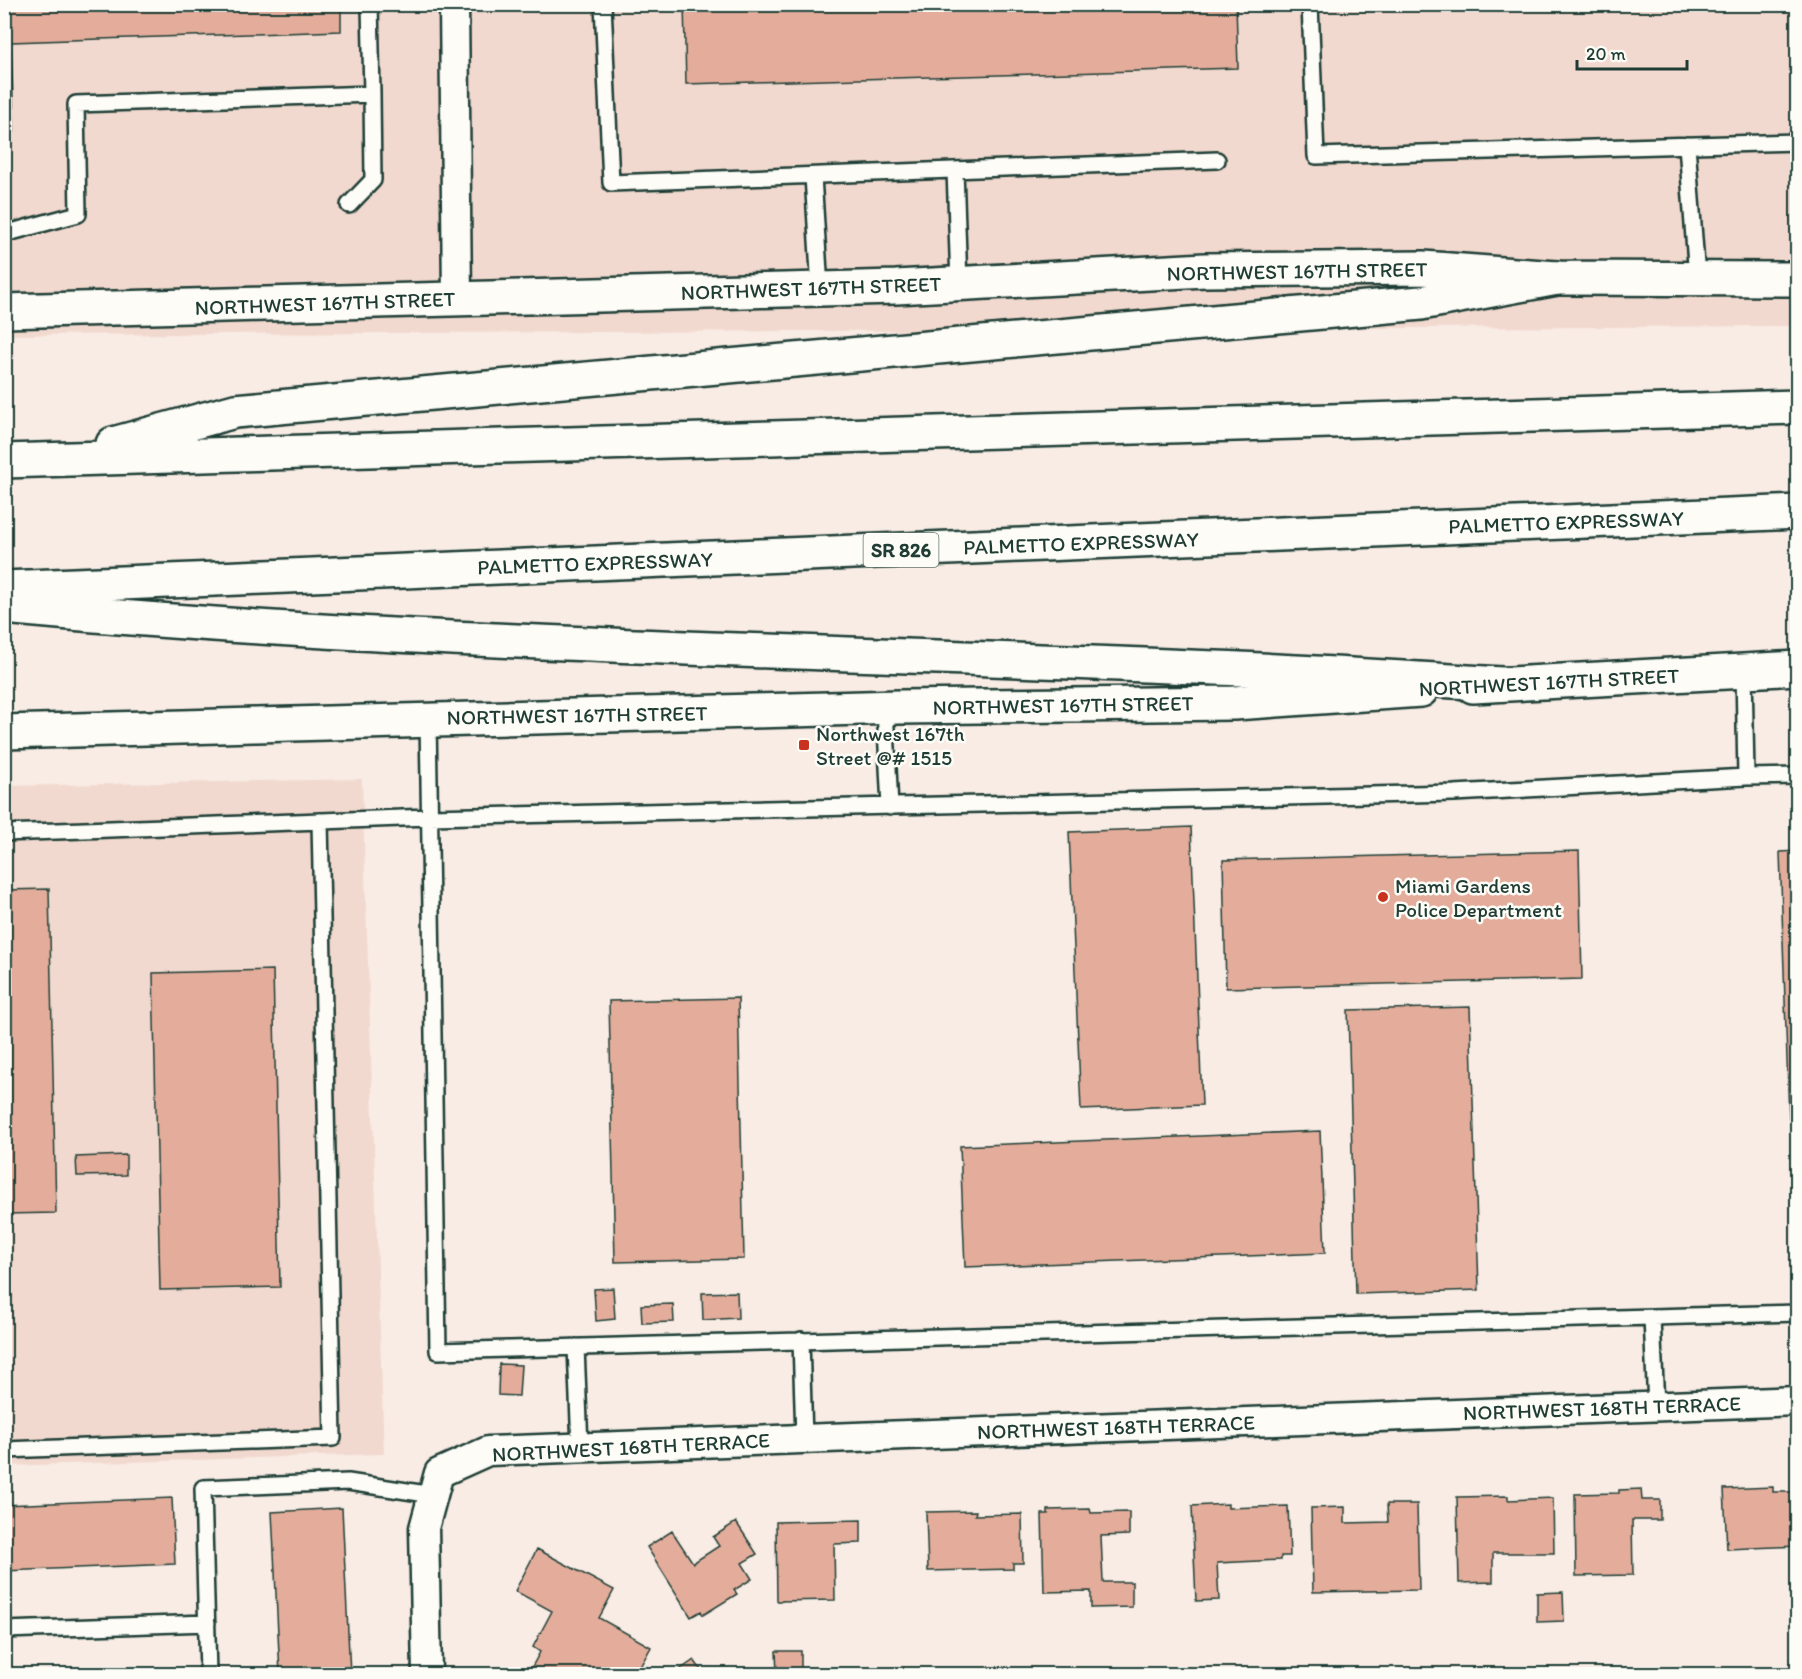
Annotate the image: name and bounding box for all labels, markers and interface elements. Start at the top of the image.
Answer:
scale bar [1577,33,1686,71]
text: 20 m [1586,43,1626,65]
street label: NORTHWEST 167TH STREET [1166,256,1428,286]
street label: NORTHWEST 167TH STREET [680,271,942,305]
street label: NORTHWEST 167TH STREET [194,286,456,320]
street label: PALMETTO EXPRESSWAY [1448,505,1684,539]
street label: PALMETTO EXPRESSWAY [963,526,1199,560]
road number: SR 826 [864,533,938,567]
street label: PALMETTO EXPRESSWAY [477,546,713,580]
street label: NORTHWEST 167TH STREET [1418,663,1680,701]
street label: NORTHWEST 167TH STREET [932,690,1194,720]
street label: NORTHWEST 167TH STREET [446,700,708,730]
place label: Northwest 167th Street @# 1515 [816,721,965,770]
marker: Northwest 167th Street @# 1515 [797,738,811,752]
place label: Miami Gardens Police Department [1395,873,1562,922]
marker: Miami Gardens Police Department [1376,890,1390,904]
street label: NORTHWEST 168TH TERRACE [1463,1391,1741,1425]
street label: NORTHWEST 168TH TERRACE [977,1410,1255,1444]
street label: NORTHWEST 168TH TERRACE [492,1427,770,1467]

